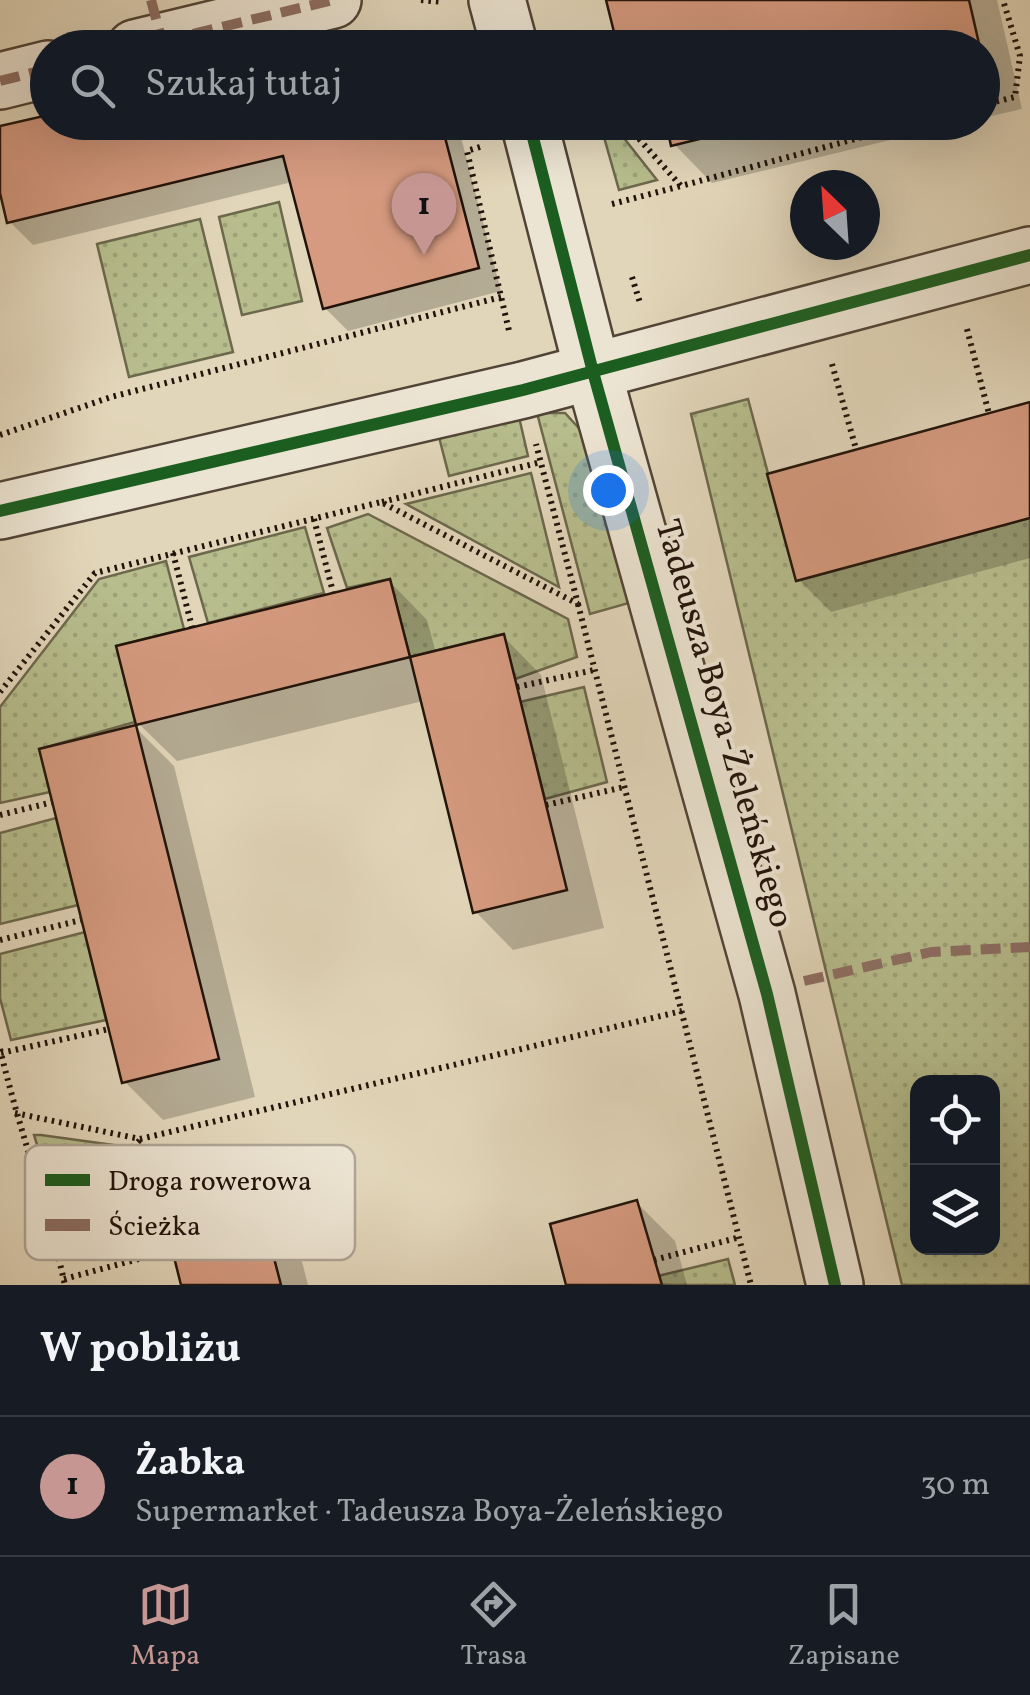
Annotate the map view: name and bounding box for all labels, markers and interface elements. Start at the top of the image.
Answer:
search box [30,30,1000,140]
icon: search [65,58,120,113]
text: Szukaj tutaj [145,59,342,112]
north arrow [790,170,880,260]
pin: 1 [392,172,456,255]
your location [583,465,634,516]
street label: Tadeusza Boya-Żeleńskiego [642,514,804,934]
map controls [910,1075,1000,1255]
button: locate [910,1075,1000,1165]
legend [25,1145,355,1260]
text: Droga rowerowa [108,1163,312,1202]
button: layers [910,1165,1000,1255]
text: Ścieżka [108,1208,201,1247]
text: W pobliżu [40,1321,241,1380]
text: Żabka [135,1438,245,1491]
text: 1 [66,1464,79,1508]
text: 30 m [920,1464,990,1508]
text: Supermarket · Tadeusza Boya-Żeleńskiego [135,1491,723,1535]
tab: Mapa [130,1577,200,1676]
tab: Trasa [461,1577,527,1676]
tab: Zapisane [788,1577,900,1676]

